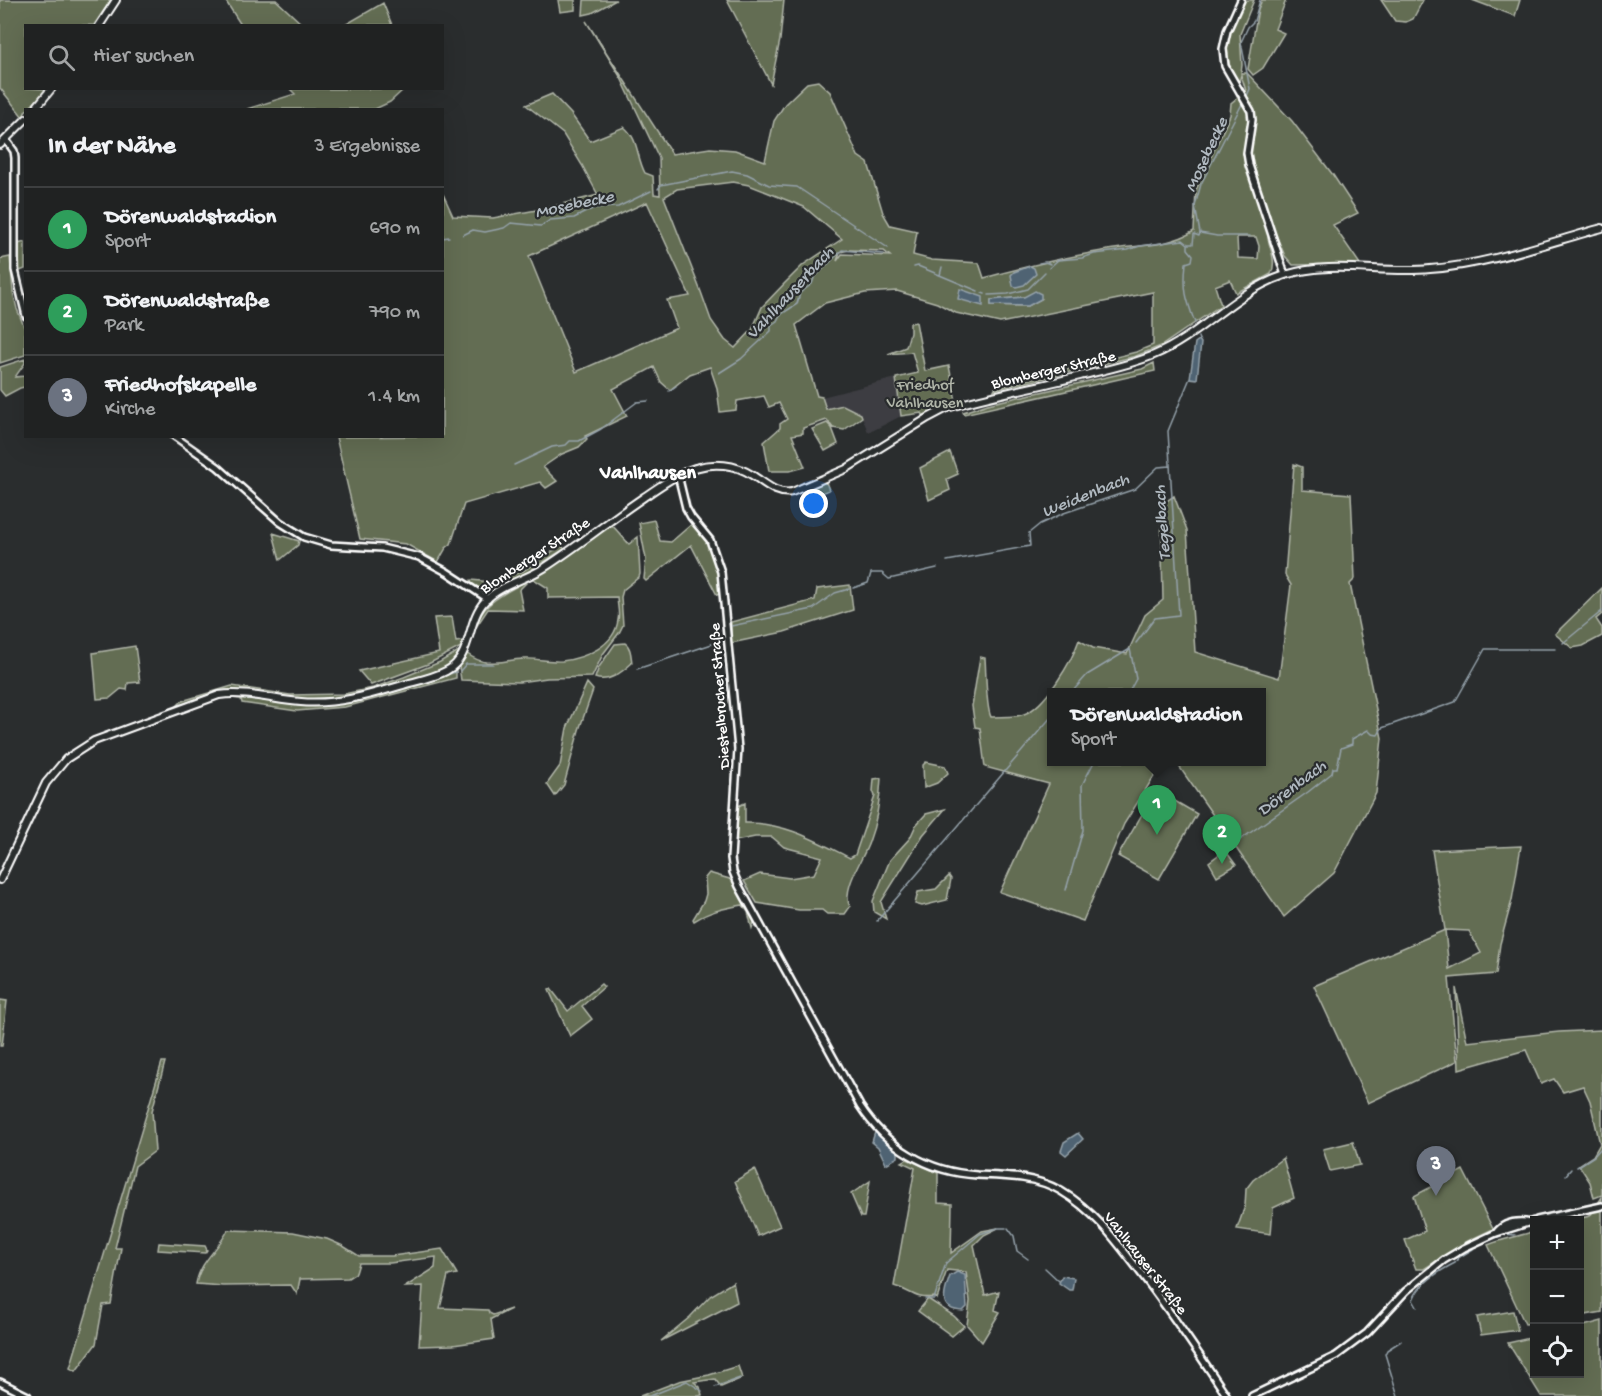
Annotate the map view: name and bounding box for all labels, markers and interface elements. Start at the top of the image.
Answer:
search box [24,24,444,90]
icon: search [45,41,78,74]
text: Hier suchen [93,44,194,70]
water label: Mosebecke [1181,114,1234,196]
text: In der Nähe [48,132,176,163]
text: 3 Ergebnisse [314,136,420,159]
water label: Mosebecke [533,187,617,224]
text: Dörenwaldstadion [105,205,276,231]
text: 1 [63,218,72,241]
text: 690 m [370,218,420,241]
text: Sport [105,231,150,254]
water label: Vahlhauserbach [742,243,839,344]
text: Dörenwaldstraße [105,289,269,315]
text: 2 [63,302,72,325]
text: 790 m [369,302,420,325]
text: Park [105,315,143,338]
street label: Blomberger Straße [989,348,1119,395]
text: Friedhofskapelle [105,373,256,399]
park label: Friedhof Vahlhausen [886,377,964,414]
text: 3 [62,386,73,409]
text: 1.4 km [368,386,420,409]
text: Kirche [105,399,155,422]
district label: Vahlhausen [599,463,696,486]
water label: Weidenbach [1039,469,1133,523]
water label: Tegelbach [1150,484,1177,561]
your location [799,489,828,518]
street label: Blomberger Straße [477,514,595,600]
street label: Diestelbrucher Straße [707,621,736,770]
popup [1047,688,1266,766]
text: Dörenwaldstadion [1071,703,1242,729]
text: Sport [1071,729,1116,752]
water label: Dörenbach [1254,756,1331,822]
pin: 1 [1138,786,1176,835]
pin: 2 [1202,814,1242,864]
pin: 3 [1416,1146,1456,1196]
street label: Vahlhauser Straße [1098,1208,1191,1320]
map controls [1530,1216,1584,1378]
button: + [1530,1216,1584,1270]
button: − [1530,1270,1584,1324]
button: locate [1530,1324,1584,1378]

